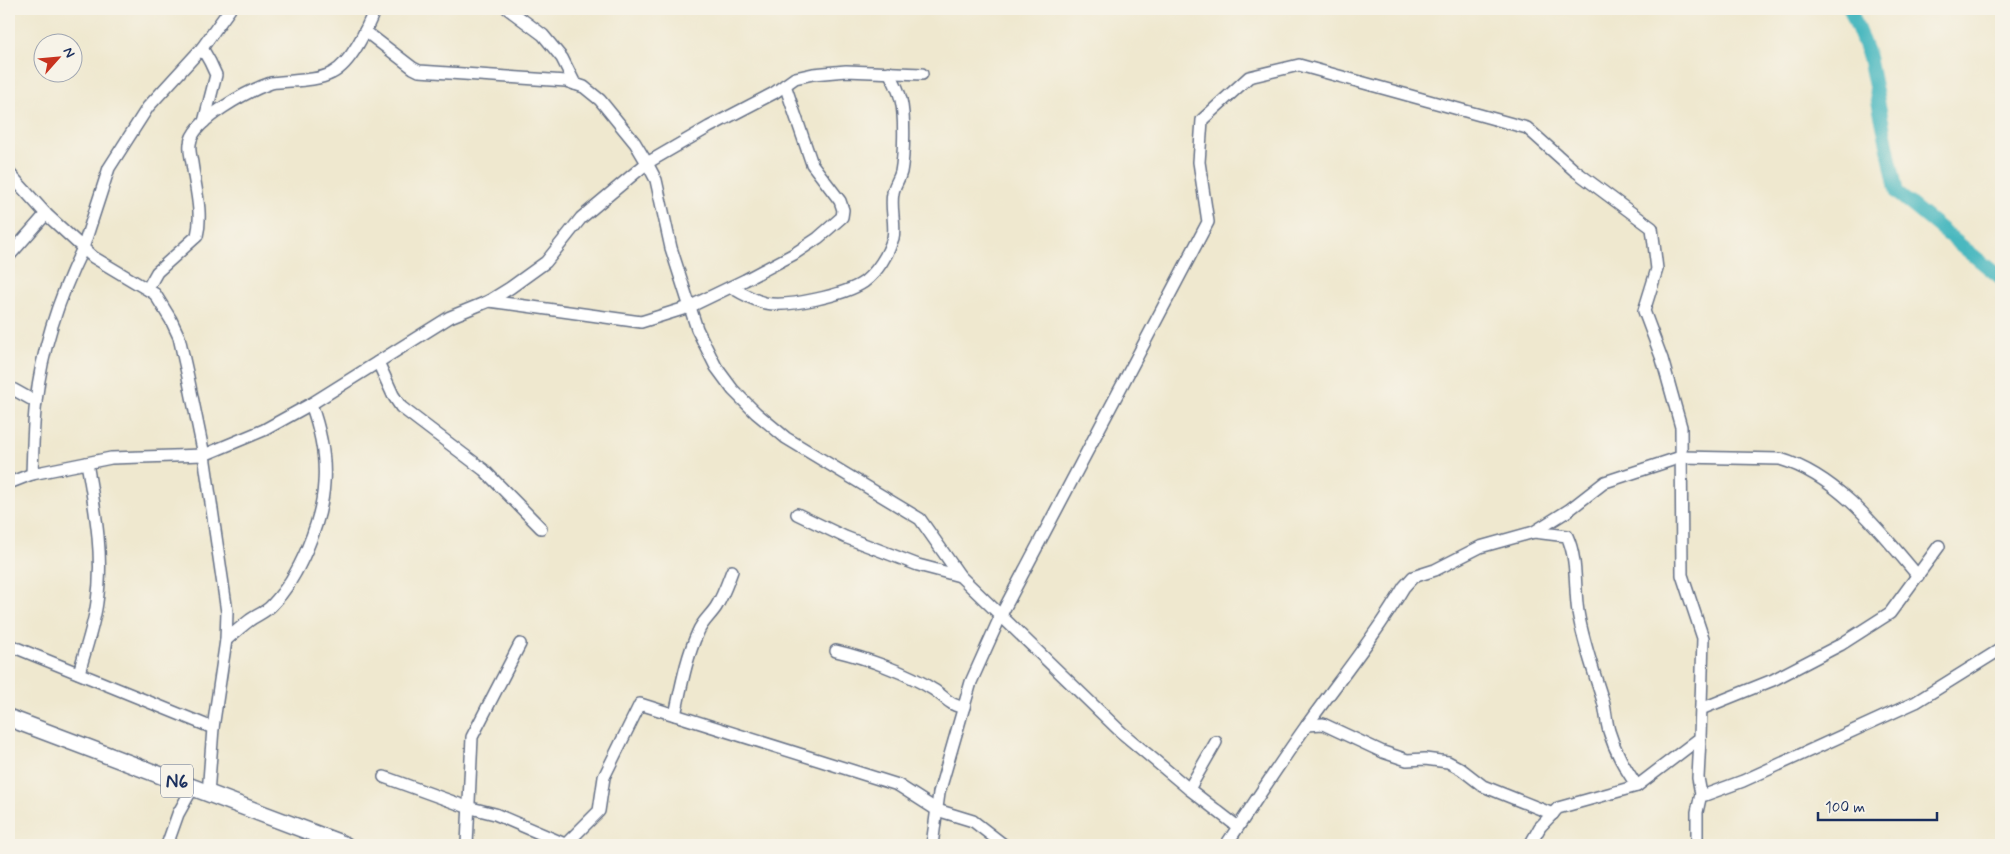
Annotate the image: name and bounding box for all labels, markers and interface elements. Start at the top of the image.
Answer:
north arrow [32,32,82,82]
text: N [59,44,79,61]
road number: N6 [161,764,193,798]
scale bar [1818,789,1936,821]
text: 100 m [1825,798,1865,818]

